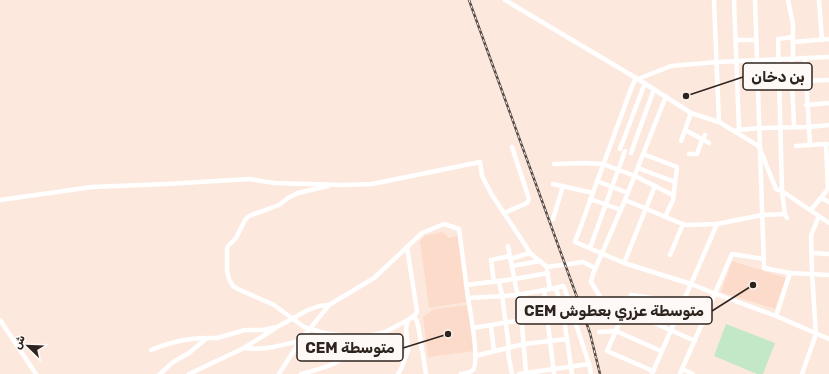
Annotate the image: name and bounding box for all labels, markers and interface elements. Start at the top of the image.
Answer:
callout: بن دخان [743,63,812,90]
text: بن دخان [751,68,805,86]
callout: CEM متوسطة عزري بعطوش [516,297,712,324]
text: CEM متوسطة عزري بعطوش [524,302,704,322]
north arrow [8,326,48,366]
text: ش [11,333,28,351]
callout: CEM متوسطة [297,334,403,361]
text: CEM متوسطة [305,339,395,357]

